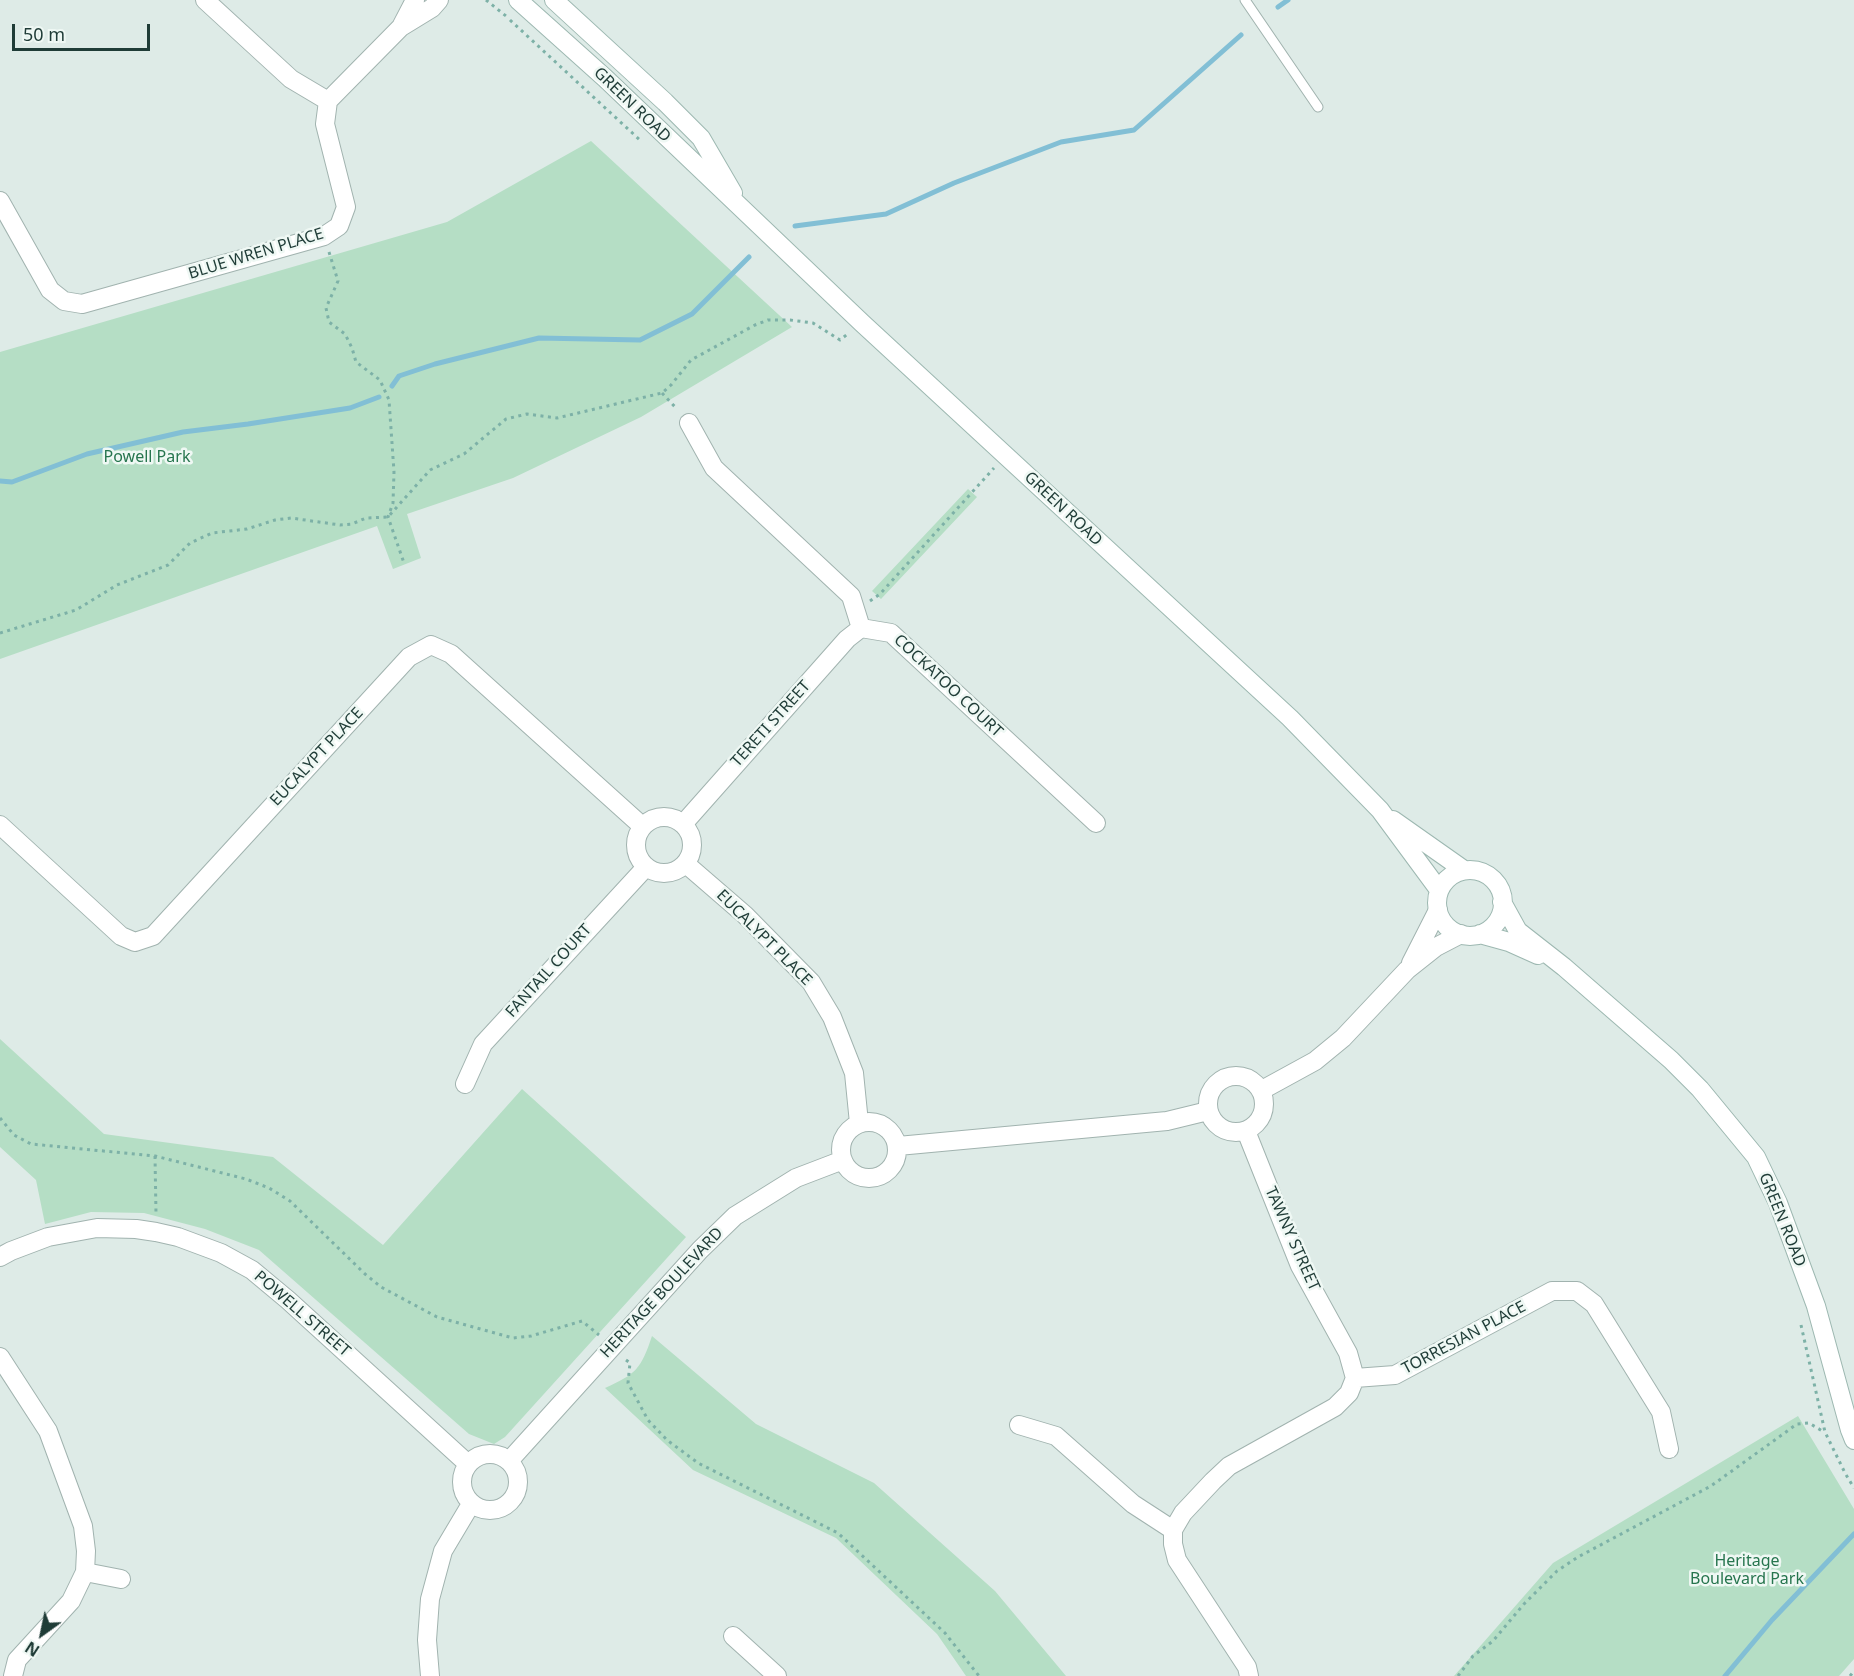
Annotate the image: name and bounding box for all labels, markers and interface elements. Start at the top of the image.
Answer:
scale bar [15,12,153,50]
text: 50 m [23,22,65,46]
street label: GREEN ROAD [589,63,675,147]
street label: BLUE WREN PLACE [186,224,326,284]
park label: Powell Park [104,447,190,467]
street label: GREEN ROAD [1020,468,1106,550]
street label: COCKATOO COURT [890,631,1006,741]
street label: TERETI STREET [727,677,815,771]
street label: EUCALYPT PLACE [266,704,368,810]
street label: EUCALYPT PLACE [712,886,816,990]
street label: FANTAIL COURT [502,920,596,1022]
street label: GREEN ROAD [1754,1170,1810,1270]
street label: TAWNY STREET [1260,1184,1324,1294]
street label: HERITAGE BOULEVARD [597,1224,727,1362]
street label: POWELL STREET [250,1267,354,1361]
street label: TORRESIAN PLACE [1399,1297,1529,1379]
park label: Heritage Boulevard Park [1690,1551,1804,1589]
north arrow [12,1604,72,1664]
text: N [21,1636,44,1662]

